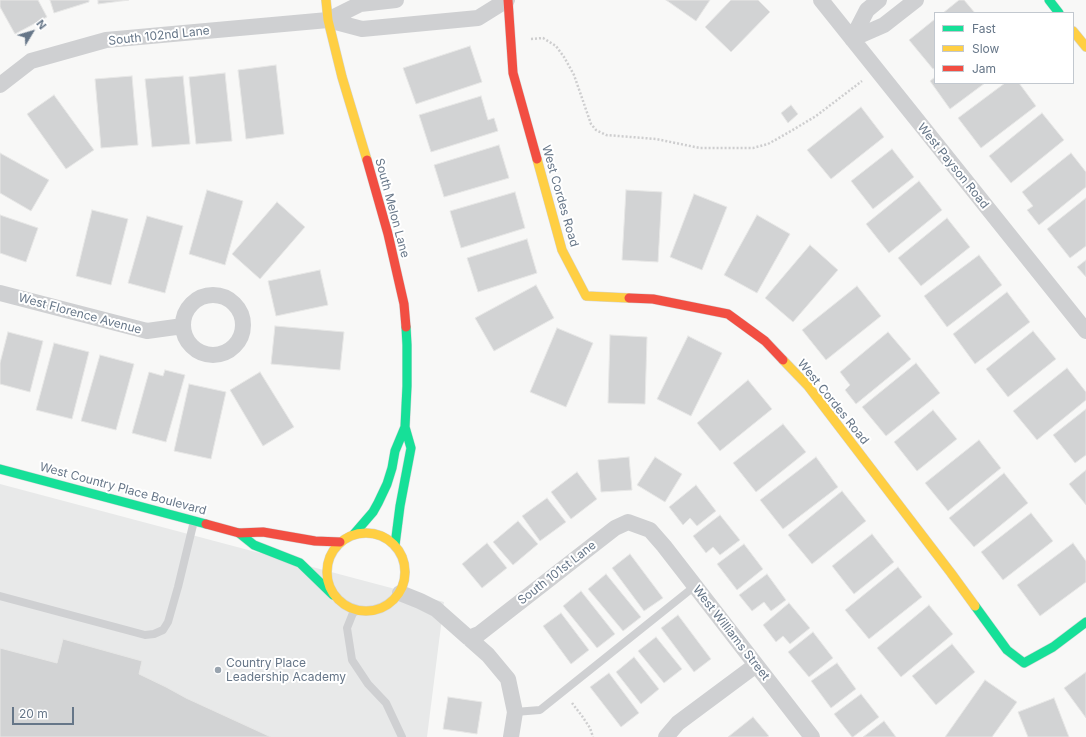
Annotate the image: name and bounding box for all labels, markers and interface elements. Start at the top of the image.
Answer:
north arrow [12,12,52,52]
legend [934,12,1074,84]
text: N [33,17,50,32]
text: Fast [972,21,996,36]
street label: South 102nd Lane [108,24,210,48]
text: Slow [972,41,999,56]
text: Jam [972,61,996,76]
street label: West Payson Road [914,120,992,212]
street label: West Cordes Road [539,143,581,249]
street label: South Melon Lane [372,157,412,259]
street label: West Florence Avenue [17,291,143,337]
street label: West Cordes Road [794,357,872,447]
street label: West Country Place Boulevard [38,460,208,518]
street label: South 101st Lane [515,538,599,608]
street label: West Williams Street [690,583,772,683]
place label: Country Place Leadership Academy [226,656,346,684]
marker: Country Place Leadership Academy [213,665,223,675]
scale bar [14,699,76,725]
text: 20 m [19,706,48,721]

